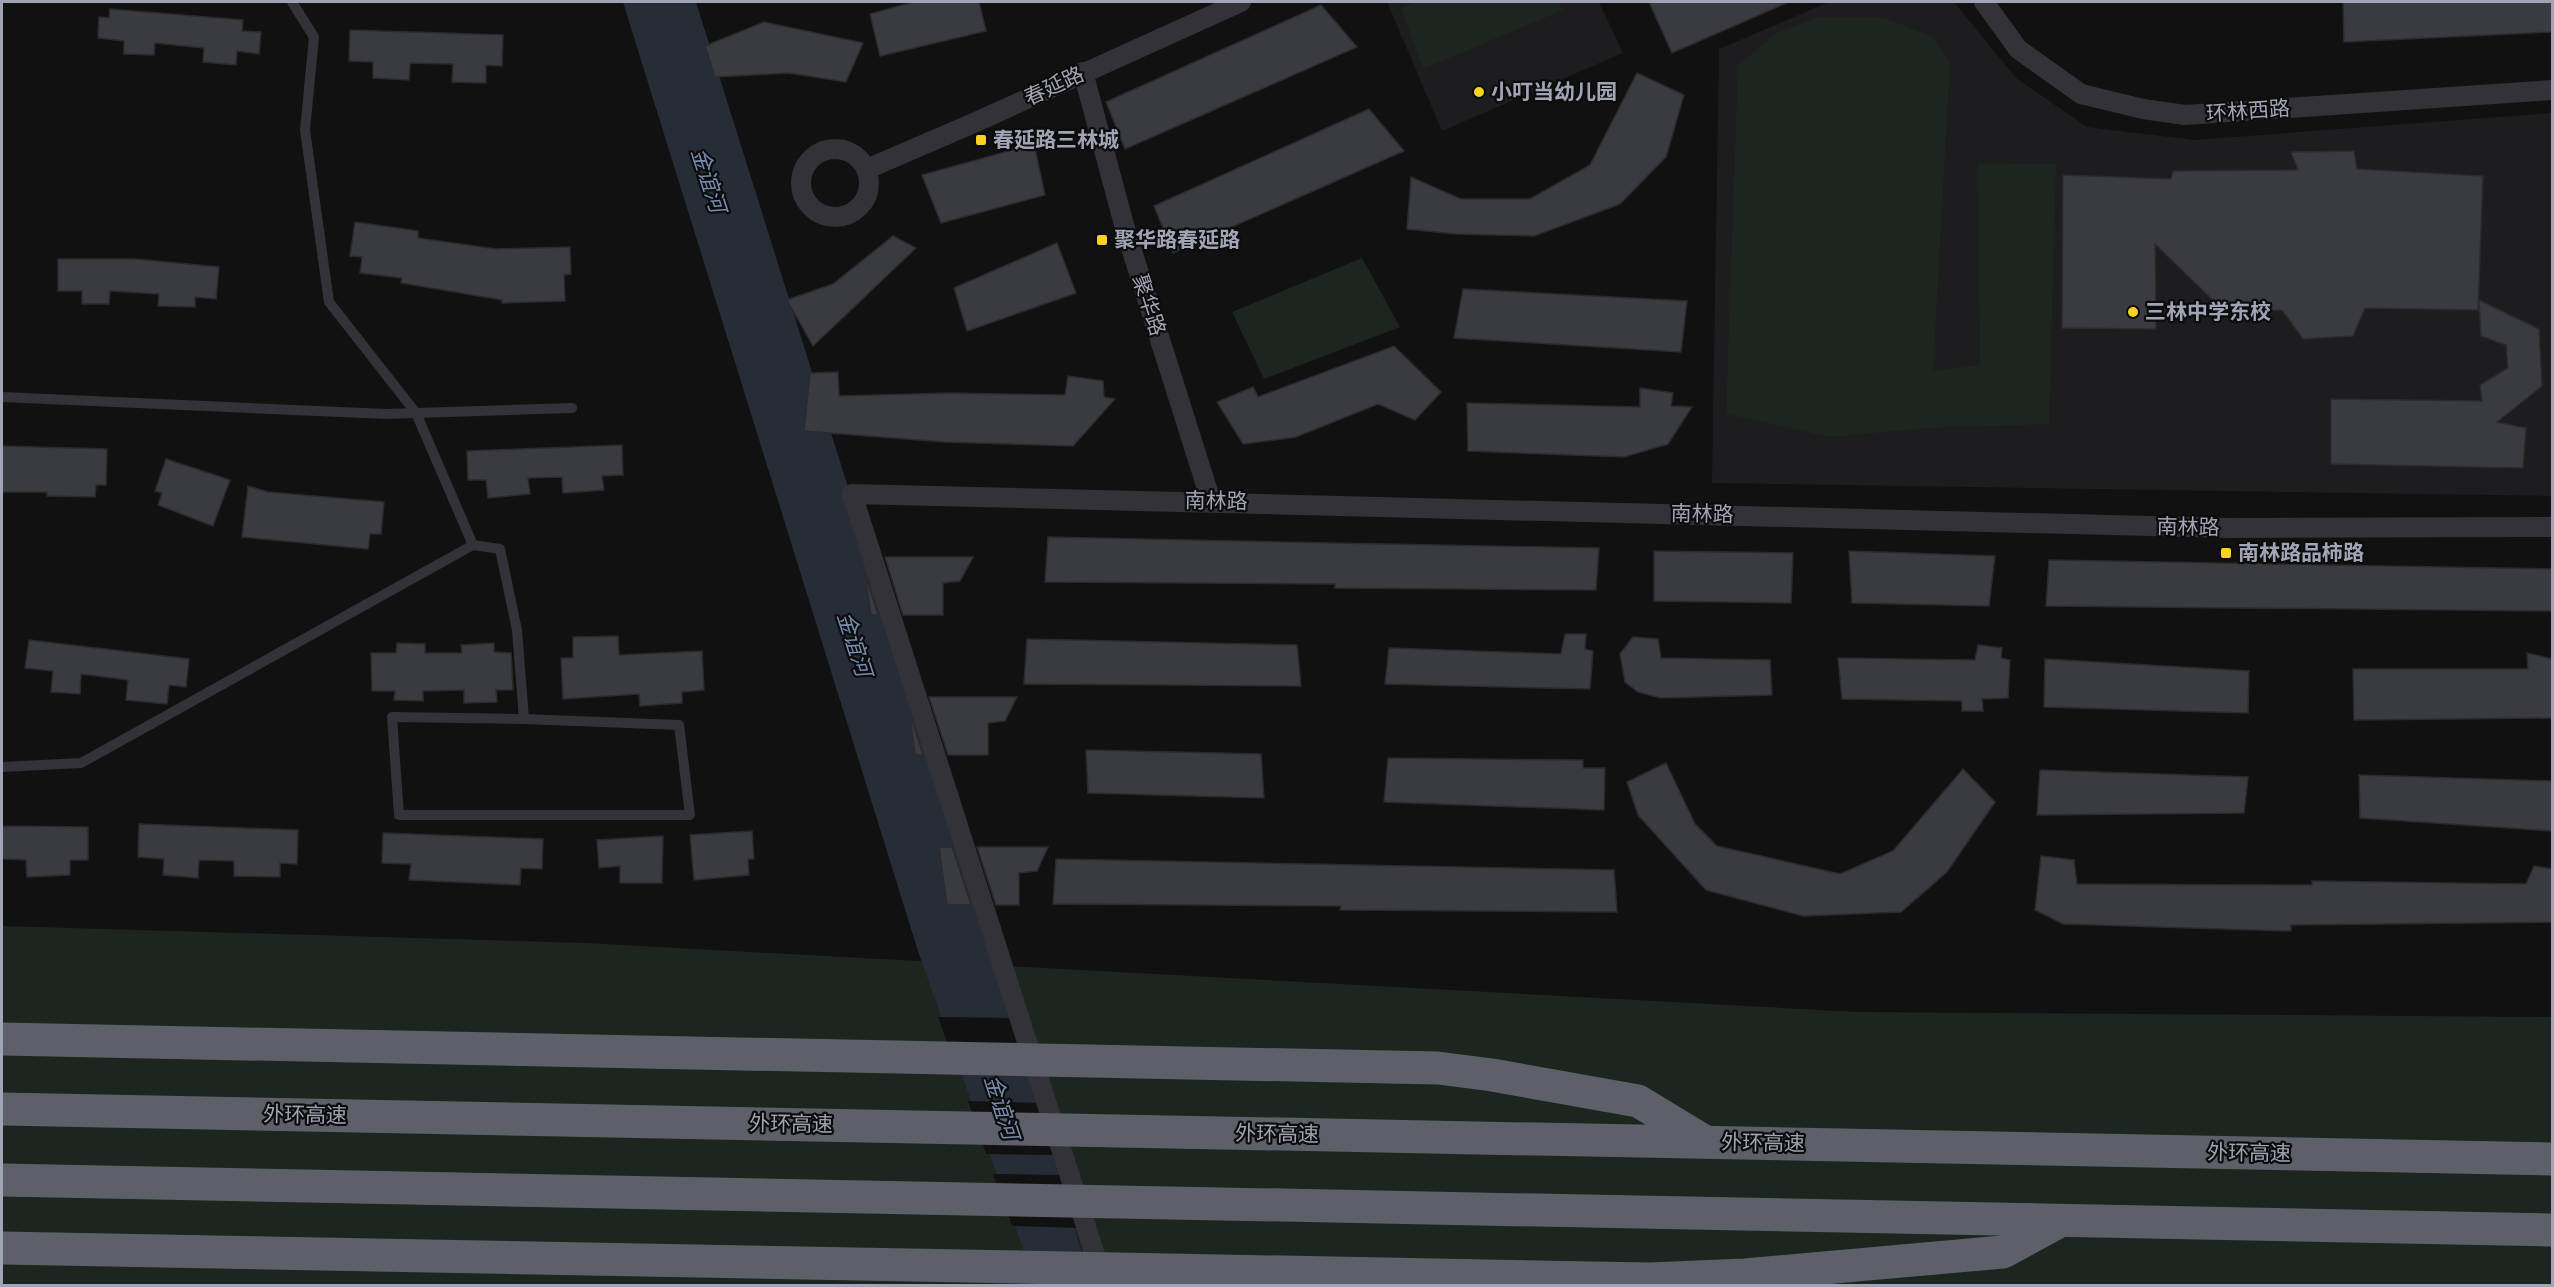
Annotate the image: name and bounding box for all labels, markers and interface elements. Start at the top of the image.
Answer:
street label: 春延路 [1020,60,1087,109]
place label: 小叮当幼儿园 [1491,78,1617,103]
marker: 小叮当幼儿园 [1472,85,1486,99]
street label: 环林西路 [2205,94,2291,125]
place label: 春延路三林城 [993,126,1119,151]
marker: 春延路三林城 [974,133,988,147]
water label: 金谊河 [686,144,734,219]
place label: 聚华路春延路 [1114,226,1240,251]
marker: 聚华路春延路 [1095,233,1109,247]
street label: 聚华路 [1129,271,1172,338]
place label: 三林中学东校 [2145,298,2271,323]
marker: 三林中学东校 [2126,305,2140,319]
street label: 南林路 [1184,486,1248,513]
street label: 南林路 [1670,499,1734,526]
street label: 南林路 [2156,512,2220,539]
place label: 南林路品柿路 [2238,539,2364,564]
marker: 南林路品柿路 [2219,546,2233,560]
water label: 金谊河 [832,608,880,683]
water label: 金谊河 [979,1071,1027,1146]
street label: 外环高速 [263,1100,347,1127]
street label: 外环高速 [749,1109,833,1136]
street label: 外环高速 [1235,1119,1319,1146]
street label: 外环高速 [1721,1128,1805,1155]
street label: 外环高速 [2207,1138,2291,1165]

